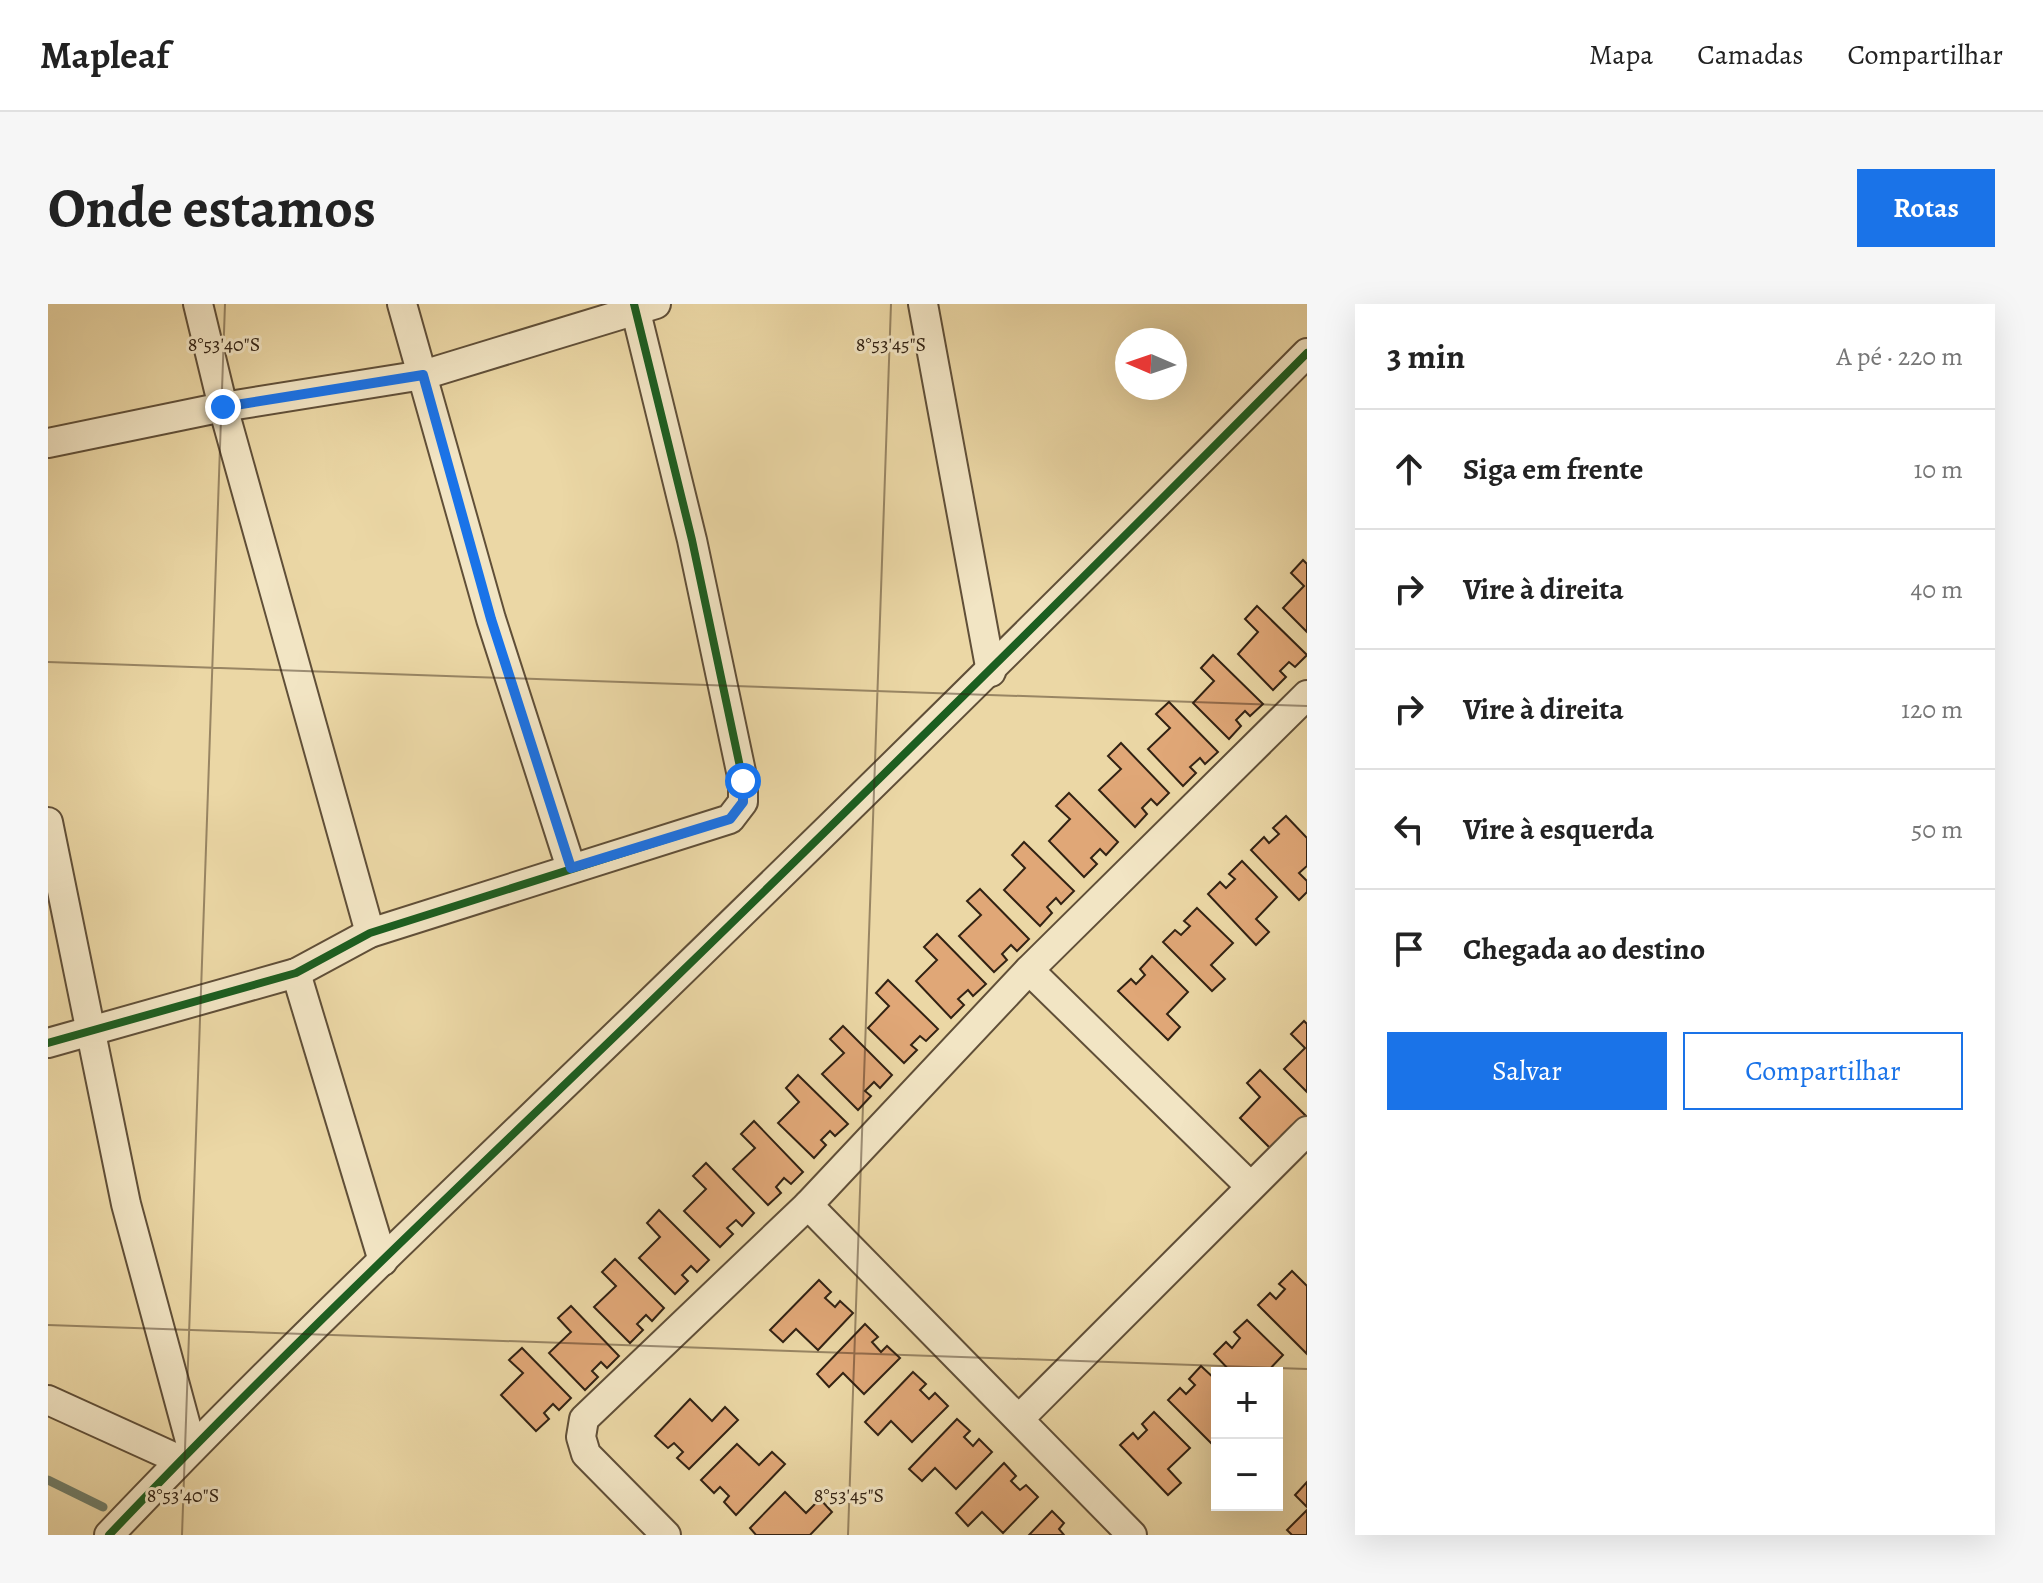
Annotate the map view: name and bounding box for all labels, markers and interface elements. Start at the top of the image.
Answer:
text: Mapleaf [40,29,169,81]
text: Mapa [1589,36,1653,74]
text: Camadas [1697,36,1804,74]
text: Compartilhar [1848,36,2003,74]
button: Rotas [1857,169,1995,247]
text: Onde estamos [48,170,376,246]
north arrow [1115,328,1187,400]
text: 8°53'40"S [188,331,260,358]
text: 8°53'45"S [856,331,926,358]
text: 3 min [1387,333,1465,380]
text: A pé · 220 m [1837,339,1963,374]
route end [205,389,241,425]
icon: ahead [1387,447,1431,491]
text: Siga em frente [1463,449,1643,489]
text: 10 m [1913,452,1963,487]
icon: right [1387,567,1431,611]
text: Vire à direita [1463,569,1624,609]
text: 40 m [1911,572,1963,607]
icon: right [1387,687,1431,731]
text: Vire à direita [1463,689,1624,729]
text: 120 m [1901,692,1963,727]
route start [725,763,761,799]
icon: left [1387,807,1431,851]
text: Vire à esquerda [1463,809,1654,849]
text: 50 m [1911,812,1963,847]
icon: arrive [1387,927,1431,971]
text: Chegada ao destino [1463,929,1705,969]
button: Salvar [1387,1032,1667,1110]
button: Compartilhar [1683,1032,1963,1110]
map controls [1211,1367,1283,1511]
button: + [1211,1367,1283,1439]
button: − [1211,1439,1283,1511]
text: 8°53'40"S [147,1482,219,1509]
text: 8°53'45"S [814,1482,884,1509]

